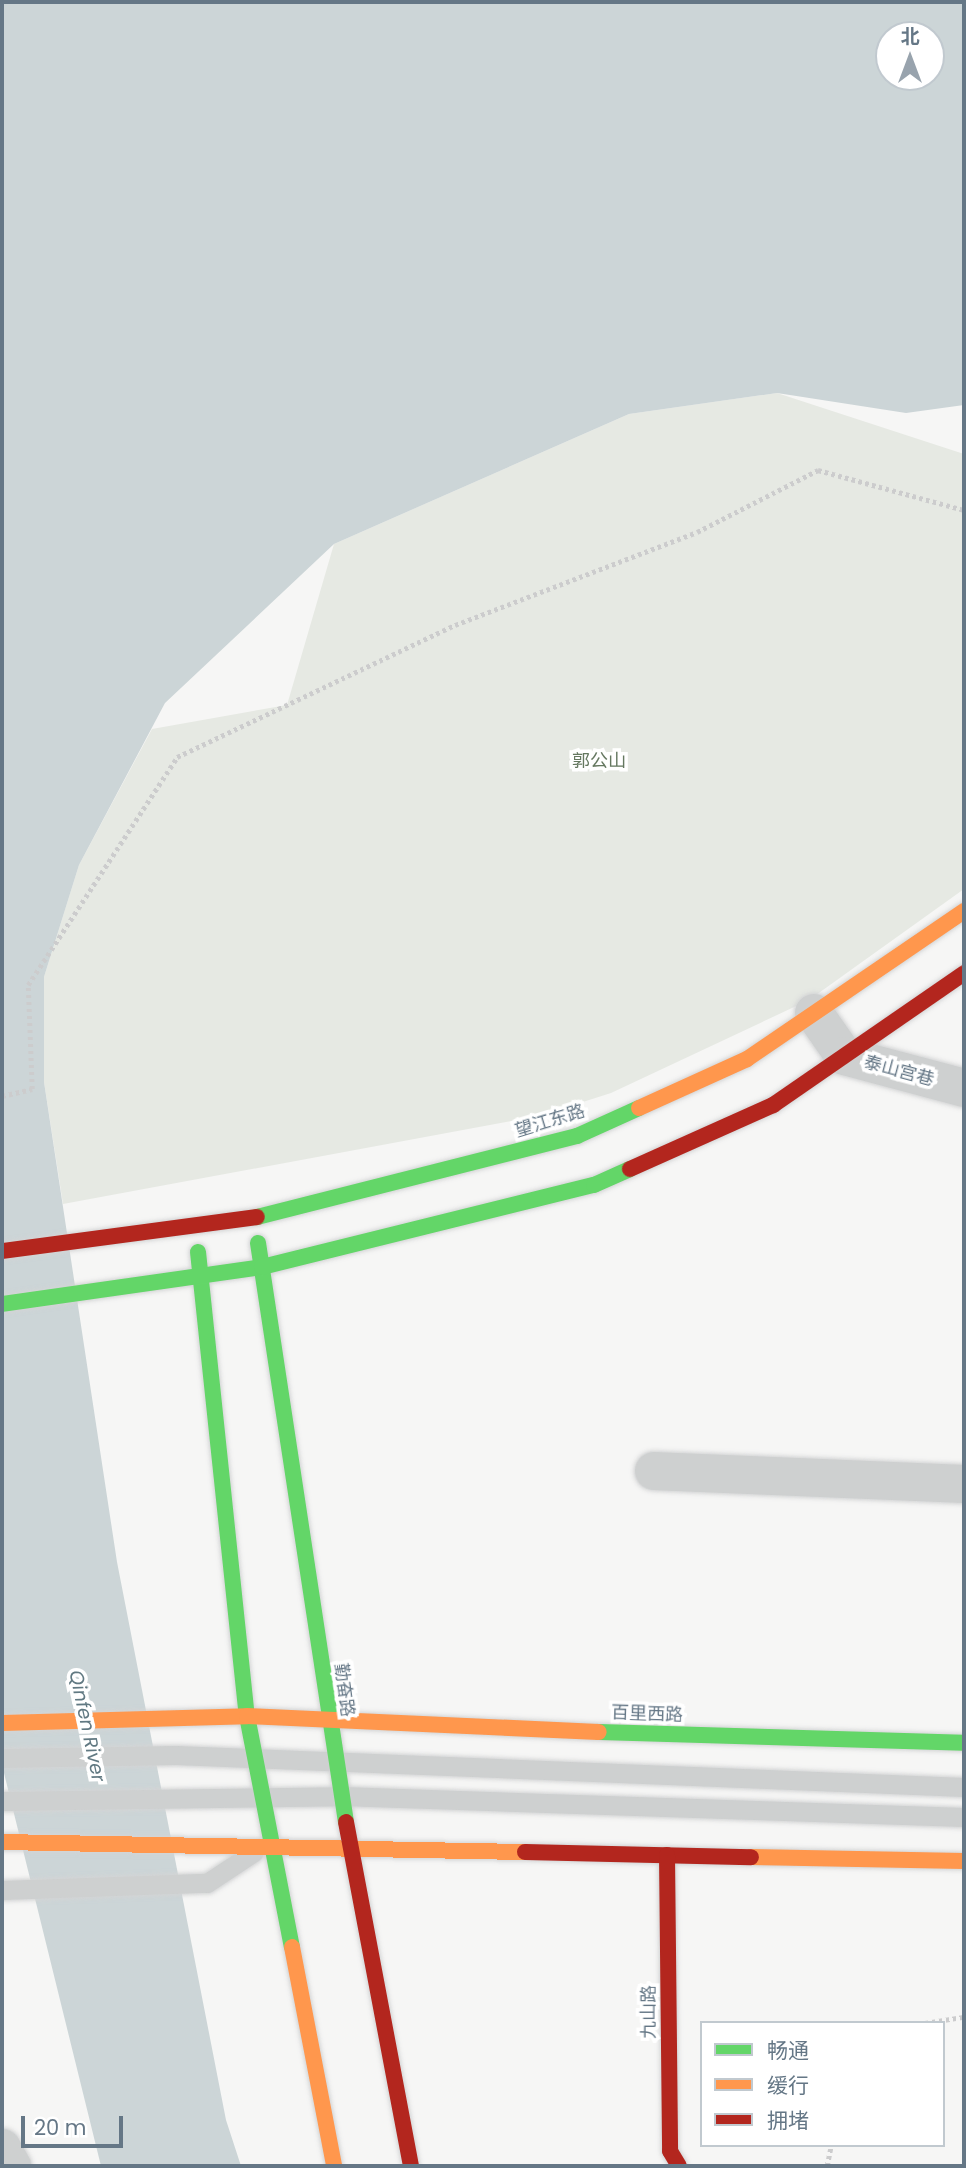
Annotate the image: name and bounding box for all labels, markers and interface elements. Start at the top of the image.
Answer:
north arrow [875,21,945,91]
text: 北 [900,23,920,50]
park label: 郭公山 [572,750,626,772]
street label: 泰山宫巷 [861,1051,937,1091]
street label: 望江东路 [512,1100,588,1142]
street label: 勤奋路 [330,1662,358,1718]
water label: Qinfen River [64,1668,110,1784]
street label: 百里西路 [611,1702,683,1726]
street label: 九山路 [638,1985,660,2039]
legend [700,2021,945,2147]
text: 畅通 [767,2036,809,2065]
text: 缓行 [767,2071,809,2100]
scale bar [24,2102,126,2146]
text: 拥堵 [767,2106,809,2135]
text: 20 m [34,2113,87,2142]

